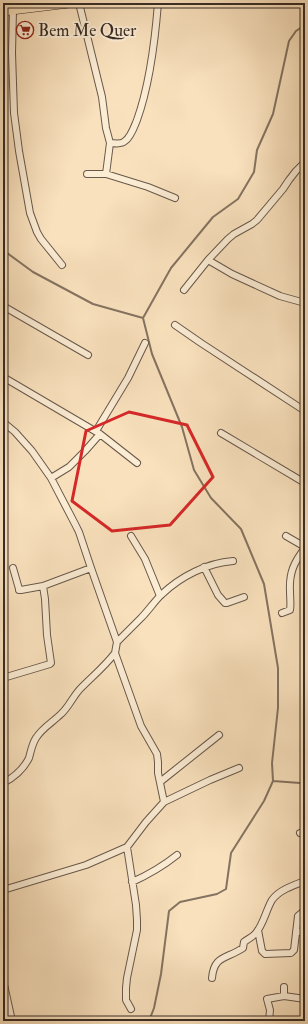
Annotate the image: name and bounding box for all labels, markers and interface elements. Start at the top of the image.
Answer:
supermarket icon: Bem Me Quer [15,20,35,40]
place label: Bem Me Quer [38,20,137,41]

